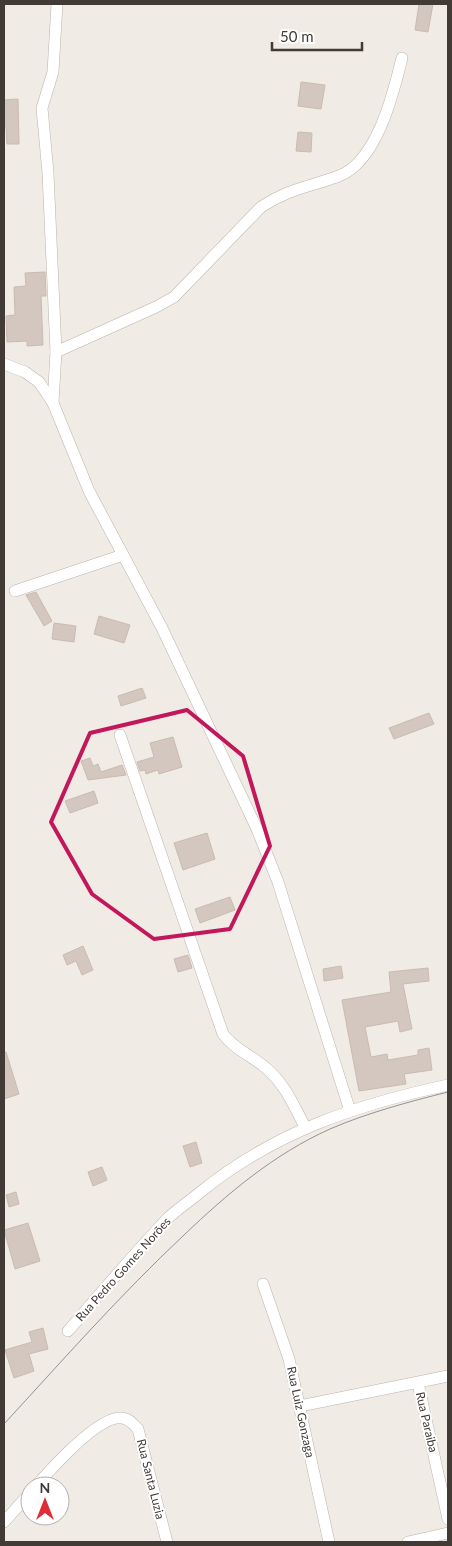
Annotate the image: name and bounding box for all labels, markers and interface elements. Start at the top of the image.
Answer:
scale bar [272,20,362,52]
text: 50 m [280,27,314,45]
street label: Rua Pedro Gomes Norões [72,1214,174,1324]
street label: Rua Luiz Gonzaga [284,1365,318,1459]
street label: Rua Paraiba [413,1390,441,1454]
street label: Rua Santa Luzia [134,1437,168,1521]
north arrow [20,1476,70,1526]
text: N [40,1479,50,1496]

